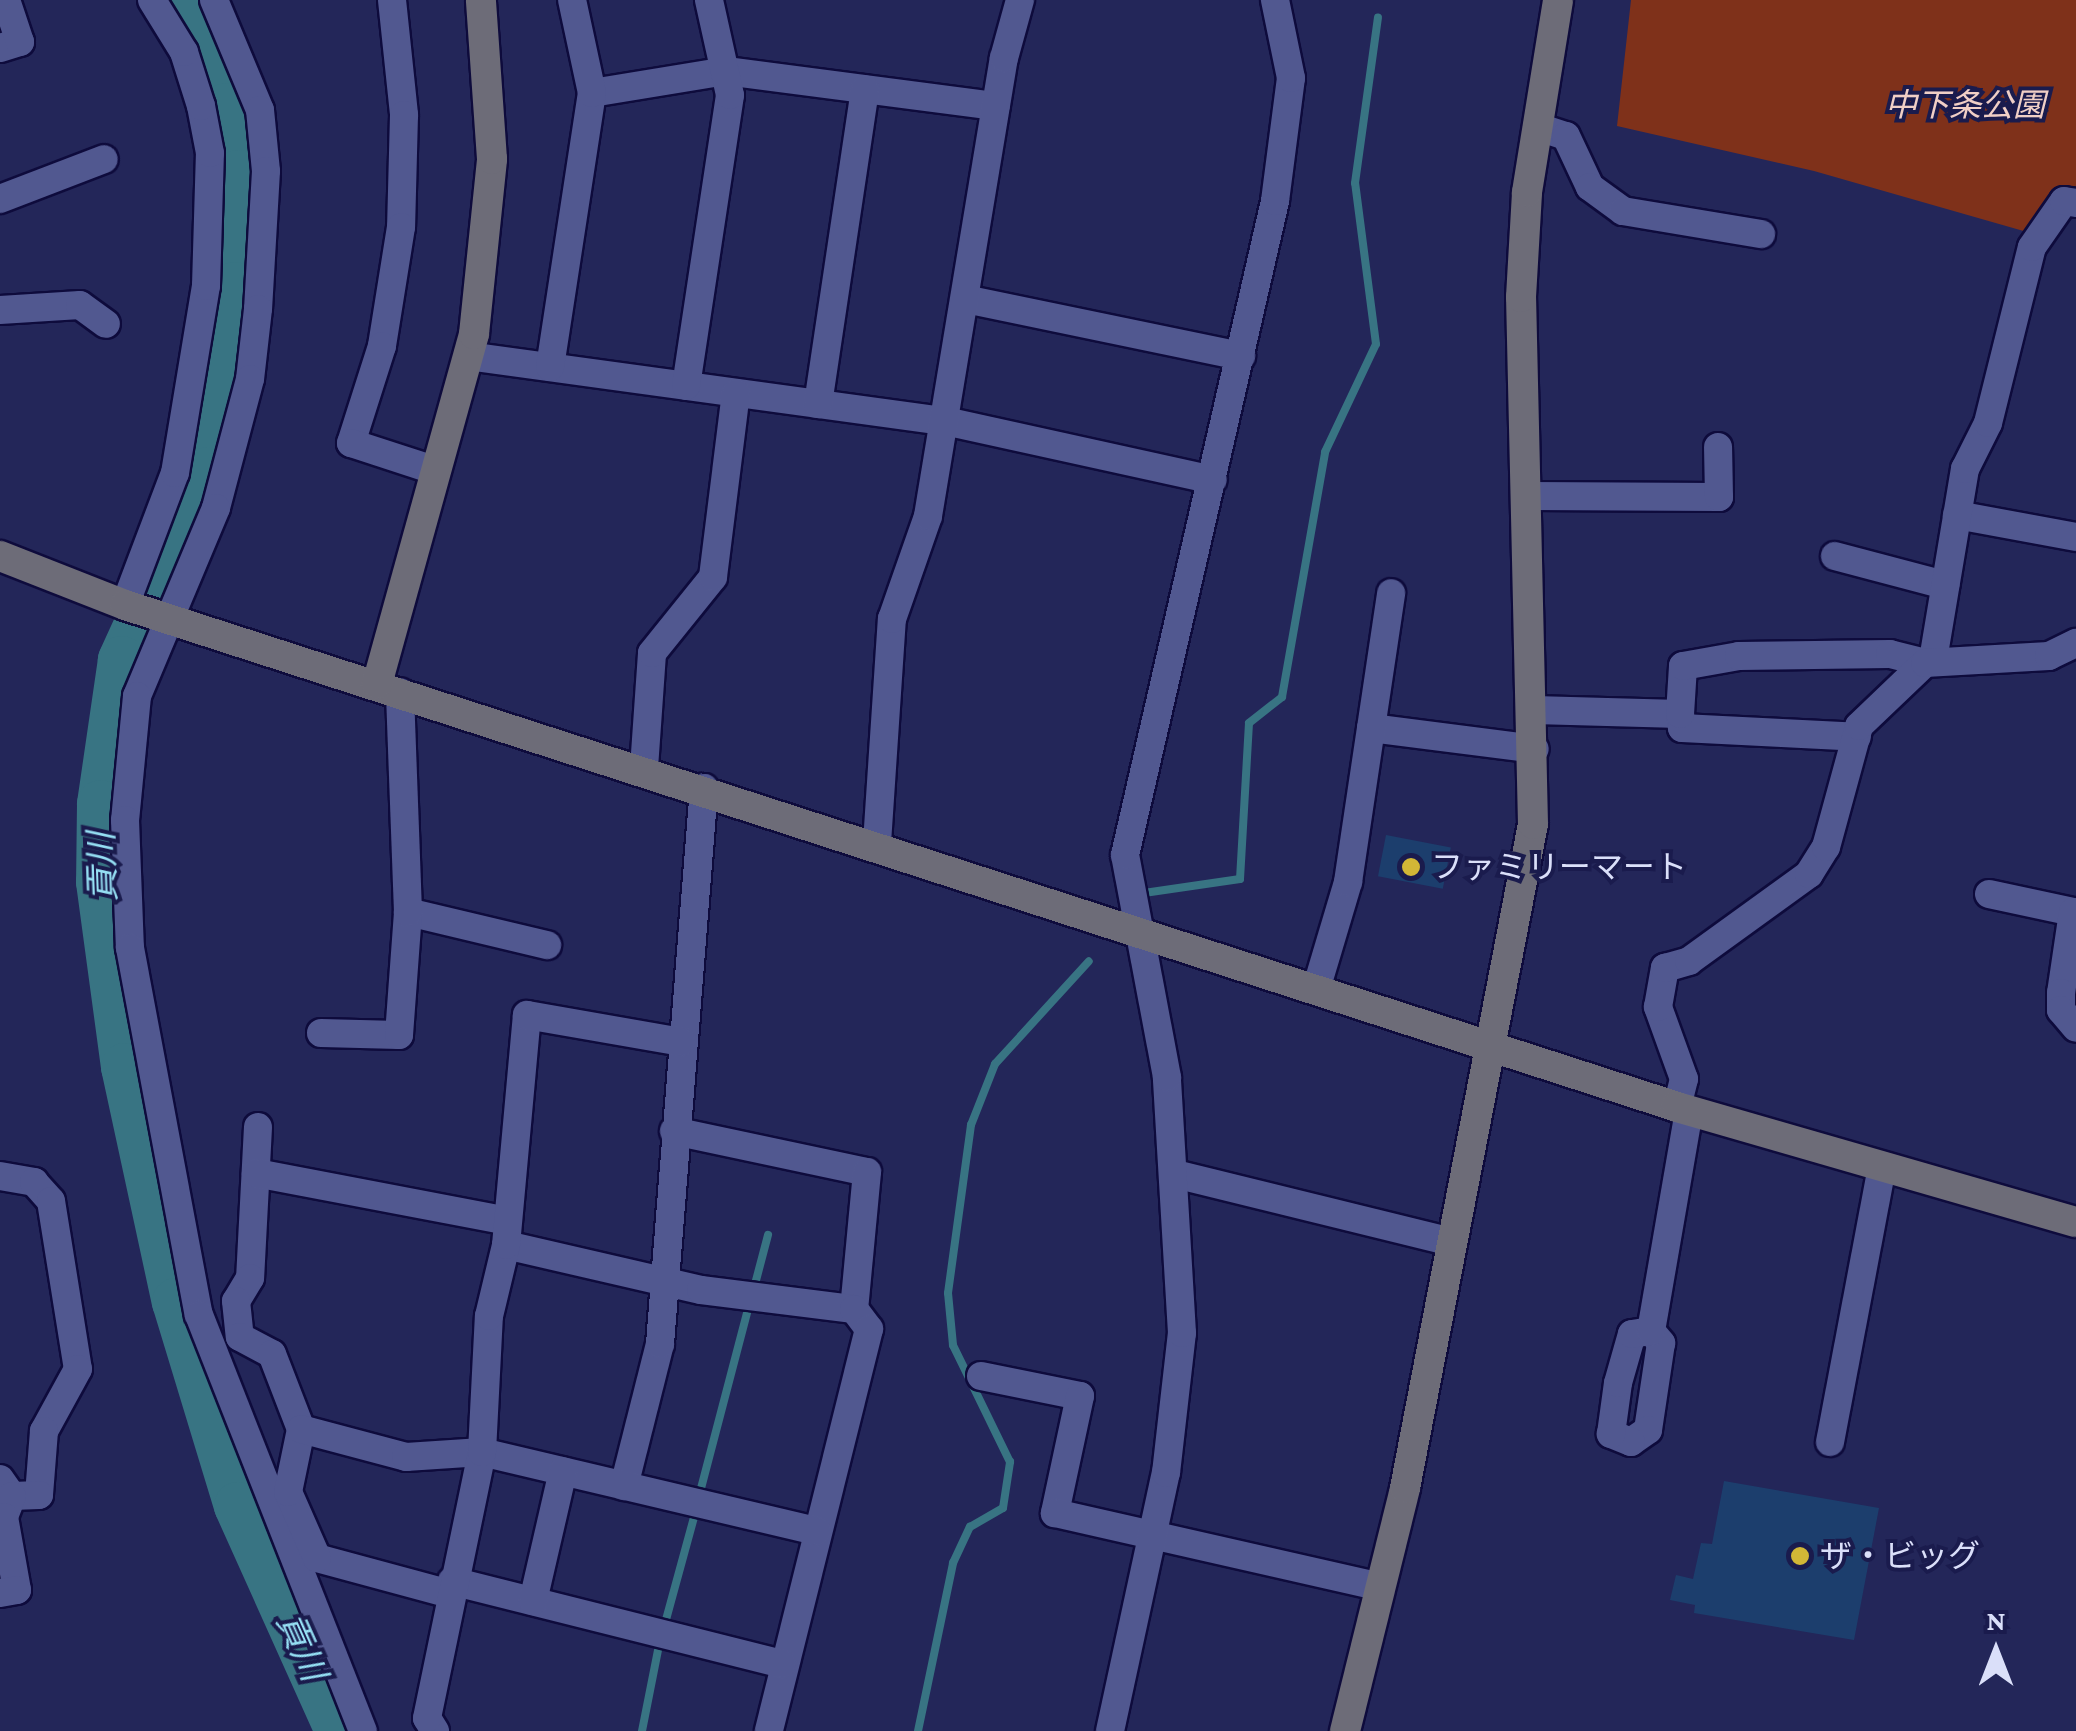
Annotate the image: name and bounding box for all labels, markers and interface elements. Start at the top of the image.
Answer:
park label: 中下条公園 [1885,86,2045,124]
water label: 貢川 [81,831,125,903]
place label: ファミリーマート [1431,848,1687,886]
marker: ファミリーマート [1400,856,1422,878]
place label: ザ・ビッグ [1820,1537,1980,1575]
marker: ザ・ビッグ [1789,1545,1811,1567]
north arrow [1946,1601,2046,1701]
text: N [1986,1605,2006,1636]
water label: 貢川 [268,1606,334,1688]

